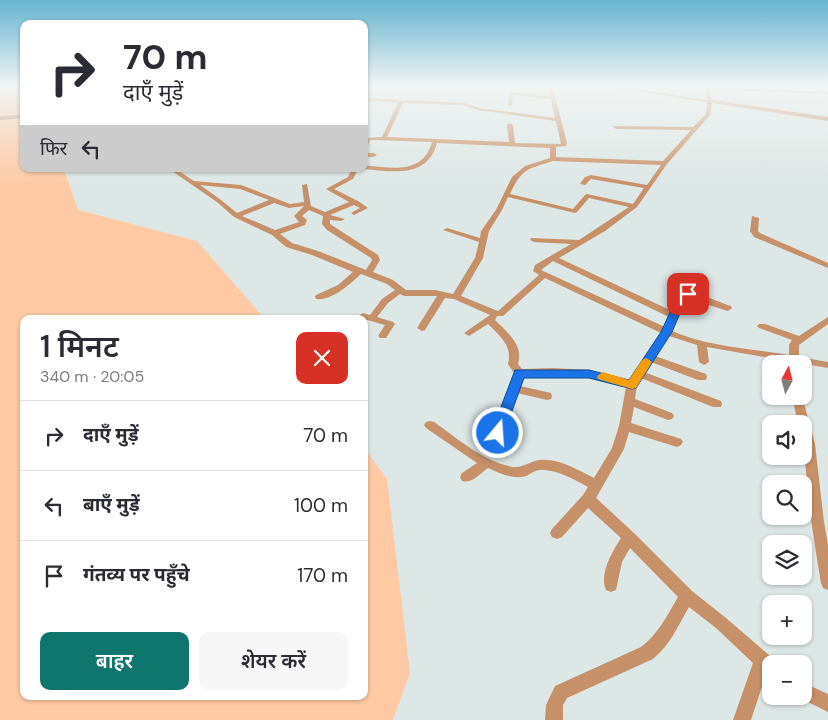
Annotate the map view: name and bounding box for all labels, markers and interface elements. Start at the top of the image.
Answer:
text: 70 m [123,34,207,80]
icon: right [40,40,105,105]
text: दाएँ मुड़ें [123,78,183,107]
icon: left [77,135,105,163]
text: फिर [40,136,67,161]
pin [667,273,709,315]
icon: arrive [674,280,702,308]
text: 1 मिनट [40,327,119,366]
button: close [296,332,348,384]
north arrow [762,355,812,405]
map controls [762,355,812,705]
text: 340 m · 20:05 [40,366,144,387]
position arrow [471,406,523,458]
button: sound [762,415,812,465]
icon: right [40,422,68,450]
text: दाएँ मुड़ें [83,422,138,447]
text: 70 m [303,423,348,448]
button: search [762,475,812,525]
icon: left [40,492,68,520]
text: बाएँ मुड़ें [83,492,140,517]
text: 100 m [294,493,348,518]
button: layers [762,535,812,585]
icon: arrive [40,562,68,590]
text: गंतव्य पर पहुँचे [83,562,190,587]
text: 170 m [297,563,348,588]
button: + [762,595,812,645]
button: बाहर [40,632,189,690]
button: शेयर करें [199,632,348,690]
button: − [762,655,812,705]

